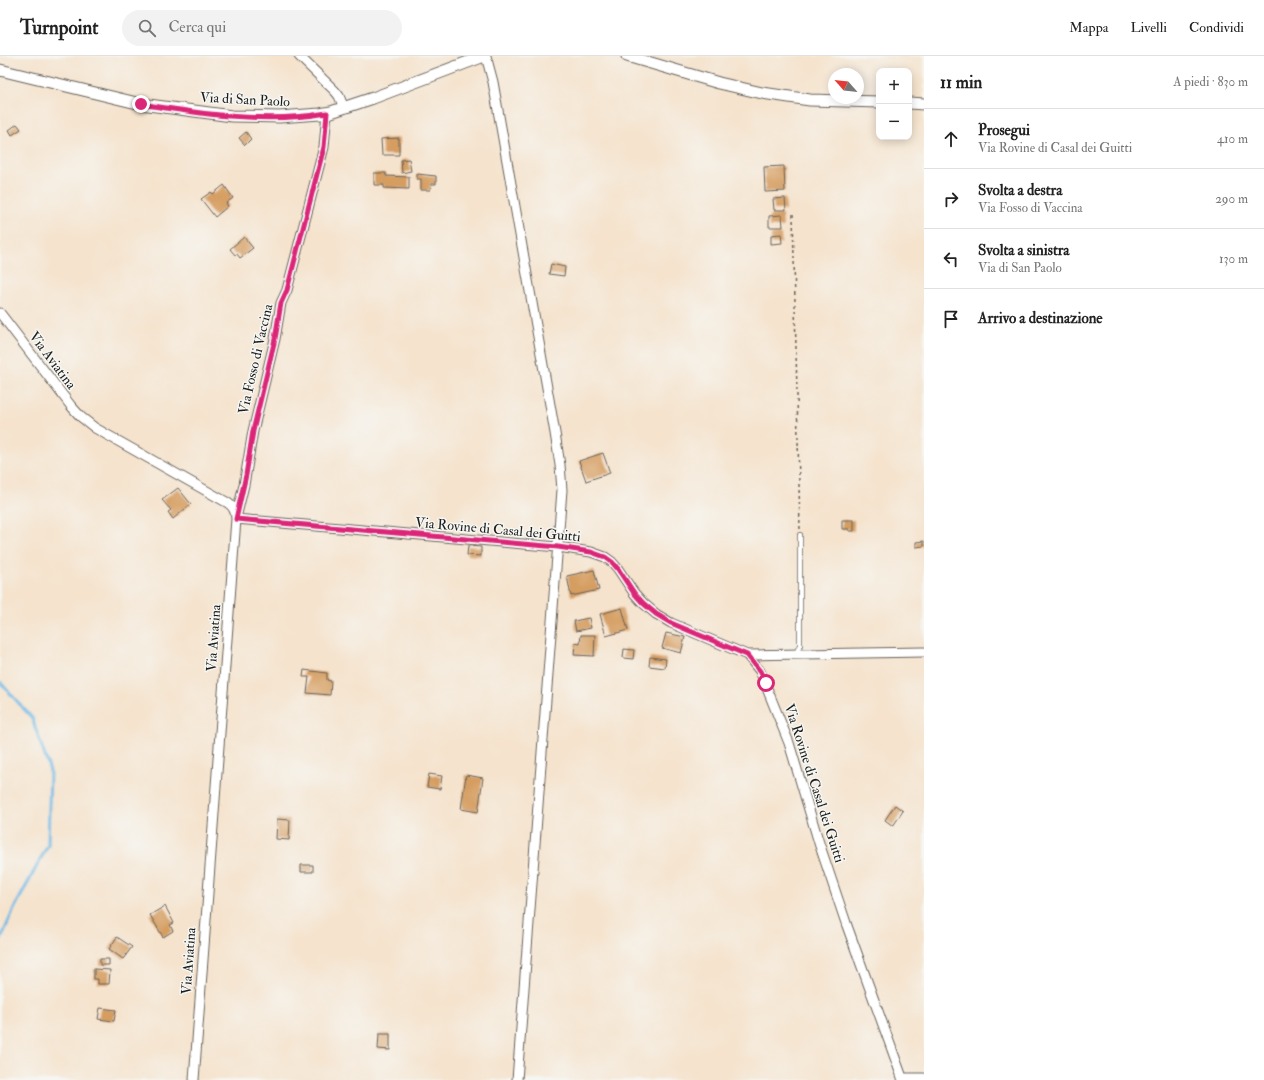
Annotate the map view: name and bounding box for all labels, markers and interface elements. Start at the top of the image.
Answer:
search box [122,10,402,46]
text: Turnpoint [20,16,98,40]
icon: search [136,17,158,39]
text: Cerca qui [168,18,226,37]
text: Mappa [1069,19,1108,36]
text: Livelli [1130,19,1167,36]
text: Condividi [1189,19,1244,36]
north arrow [828,68,864,104]
map controls [876,68,912,140]
button: + [876,68,912,104]
text: 11 min [940,72,982,93]
text: A piedi · 830 m [1173,74,1248,90]
street label: Via di San Paolo [200,89,291,110]
route end [132,95,150,113]
button: − [876,104,912,140]
text: Prosegui [978,121,1030,140]
icon: ahead [940,128,962,150]
text: 410 m [1217,131,1248,147]
text: Via Rovine di Casal dei Guitti [978,140,1132,156]
text: Svolta a destra [978,181,1062,200]
icon: right [940,188,962,210]
text: 290 m [1215,191,1248,207]
text: Via Fosso di Vaccina [978,200,1083,216]
text: Svolta a sinistra [978,241,1070,260]
icon: left [940,248,962,270]
text: 130 m [1219,251,1248,267]
text: Via di San Paolo [978,260,1062,276]
street label: Via Fosso di Vaccina [235,302,277,416]
icon: arrive [940,308,962,330]
text: Arrivo a destinazione [978,309,1103,328]
street label: Via Aviatina [25,328,80,393]
street label: Via Rovine di Casal dei Guitti [415,514,582,545]
street label: Via Aviatina [203,603,224,672]
route start [757,674,775,692]
street label: Via Rovine di Casal dei Guitti [781,702,848,865]
street label: Via Aviatina [178,926,199,995]

